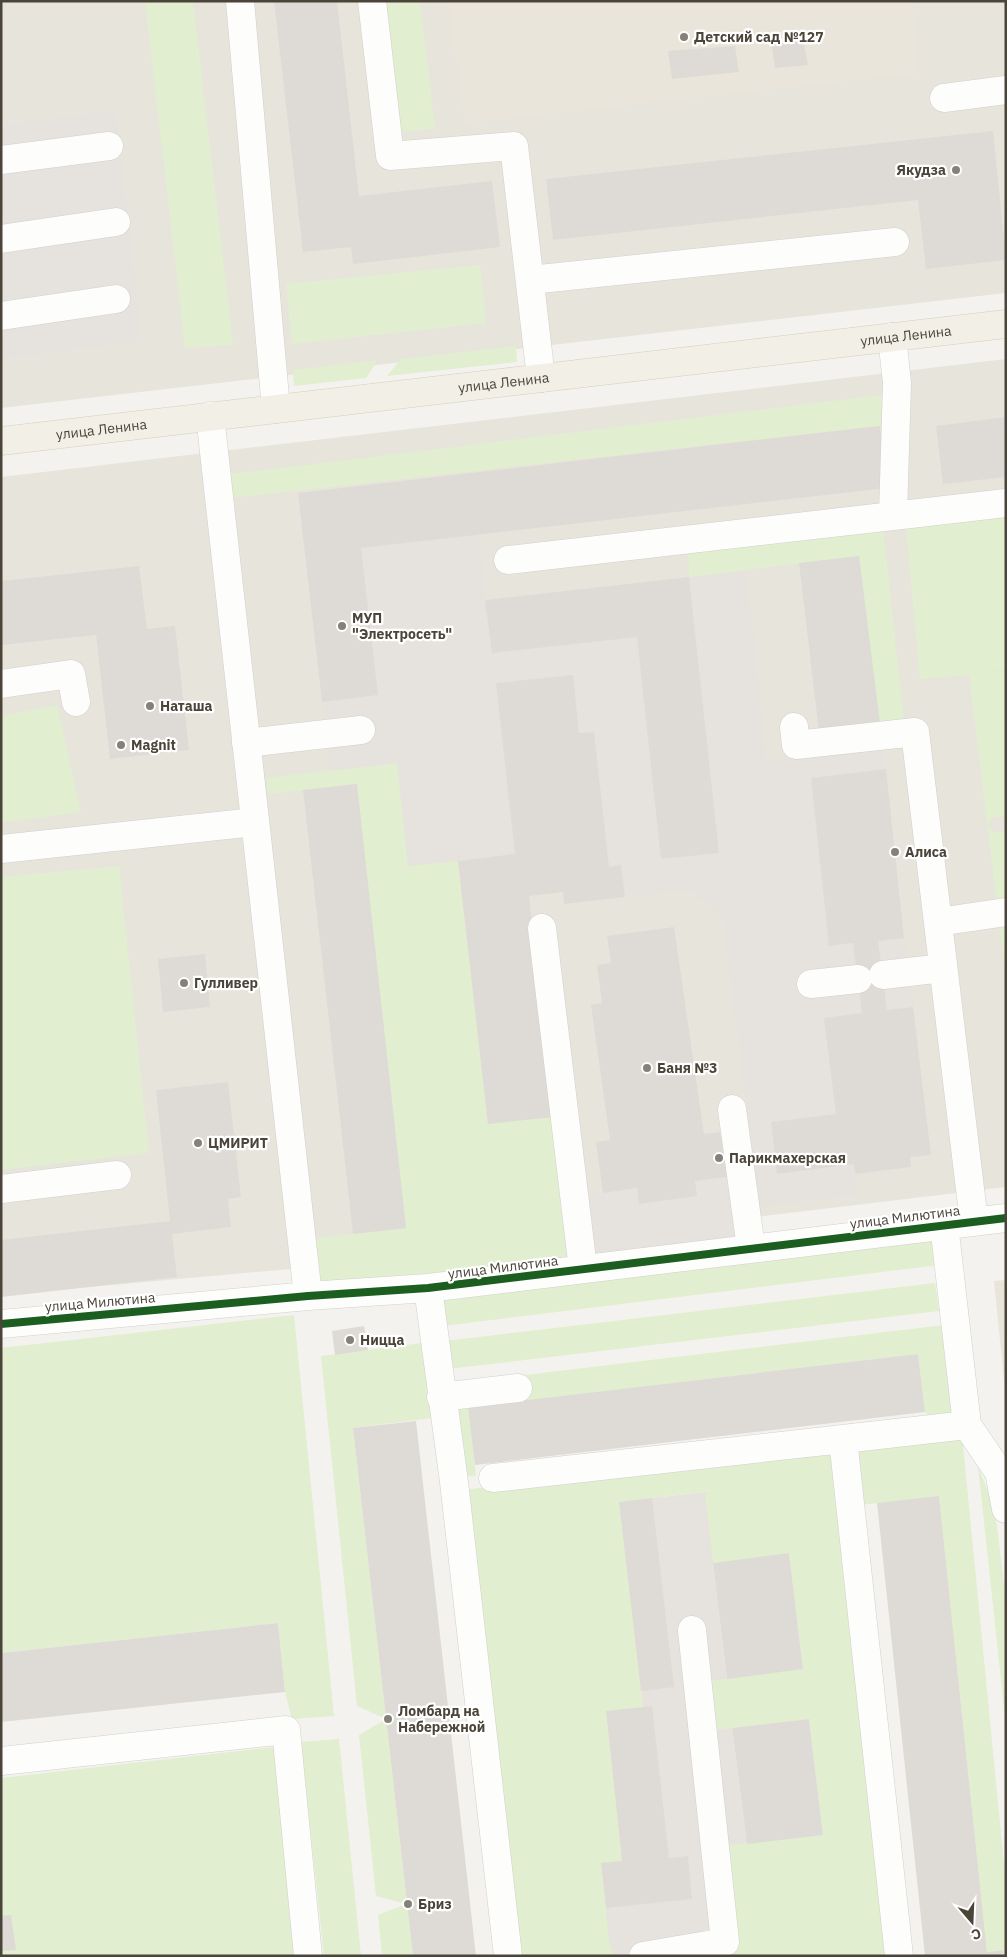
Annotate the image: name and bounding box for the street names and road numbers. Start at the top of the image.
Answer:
street label: улица Ленина [859,321,953,350]
street label: улица Ленина [457,368,551,397]
street label: улица Ленина [55,415,148,444]
street label: улица Милютина [849,1201,962,1233]
street label: улица Милютина [447,1251,560,1283]
street label: улица Милютина [44,1288,157,1316]

